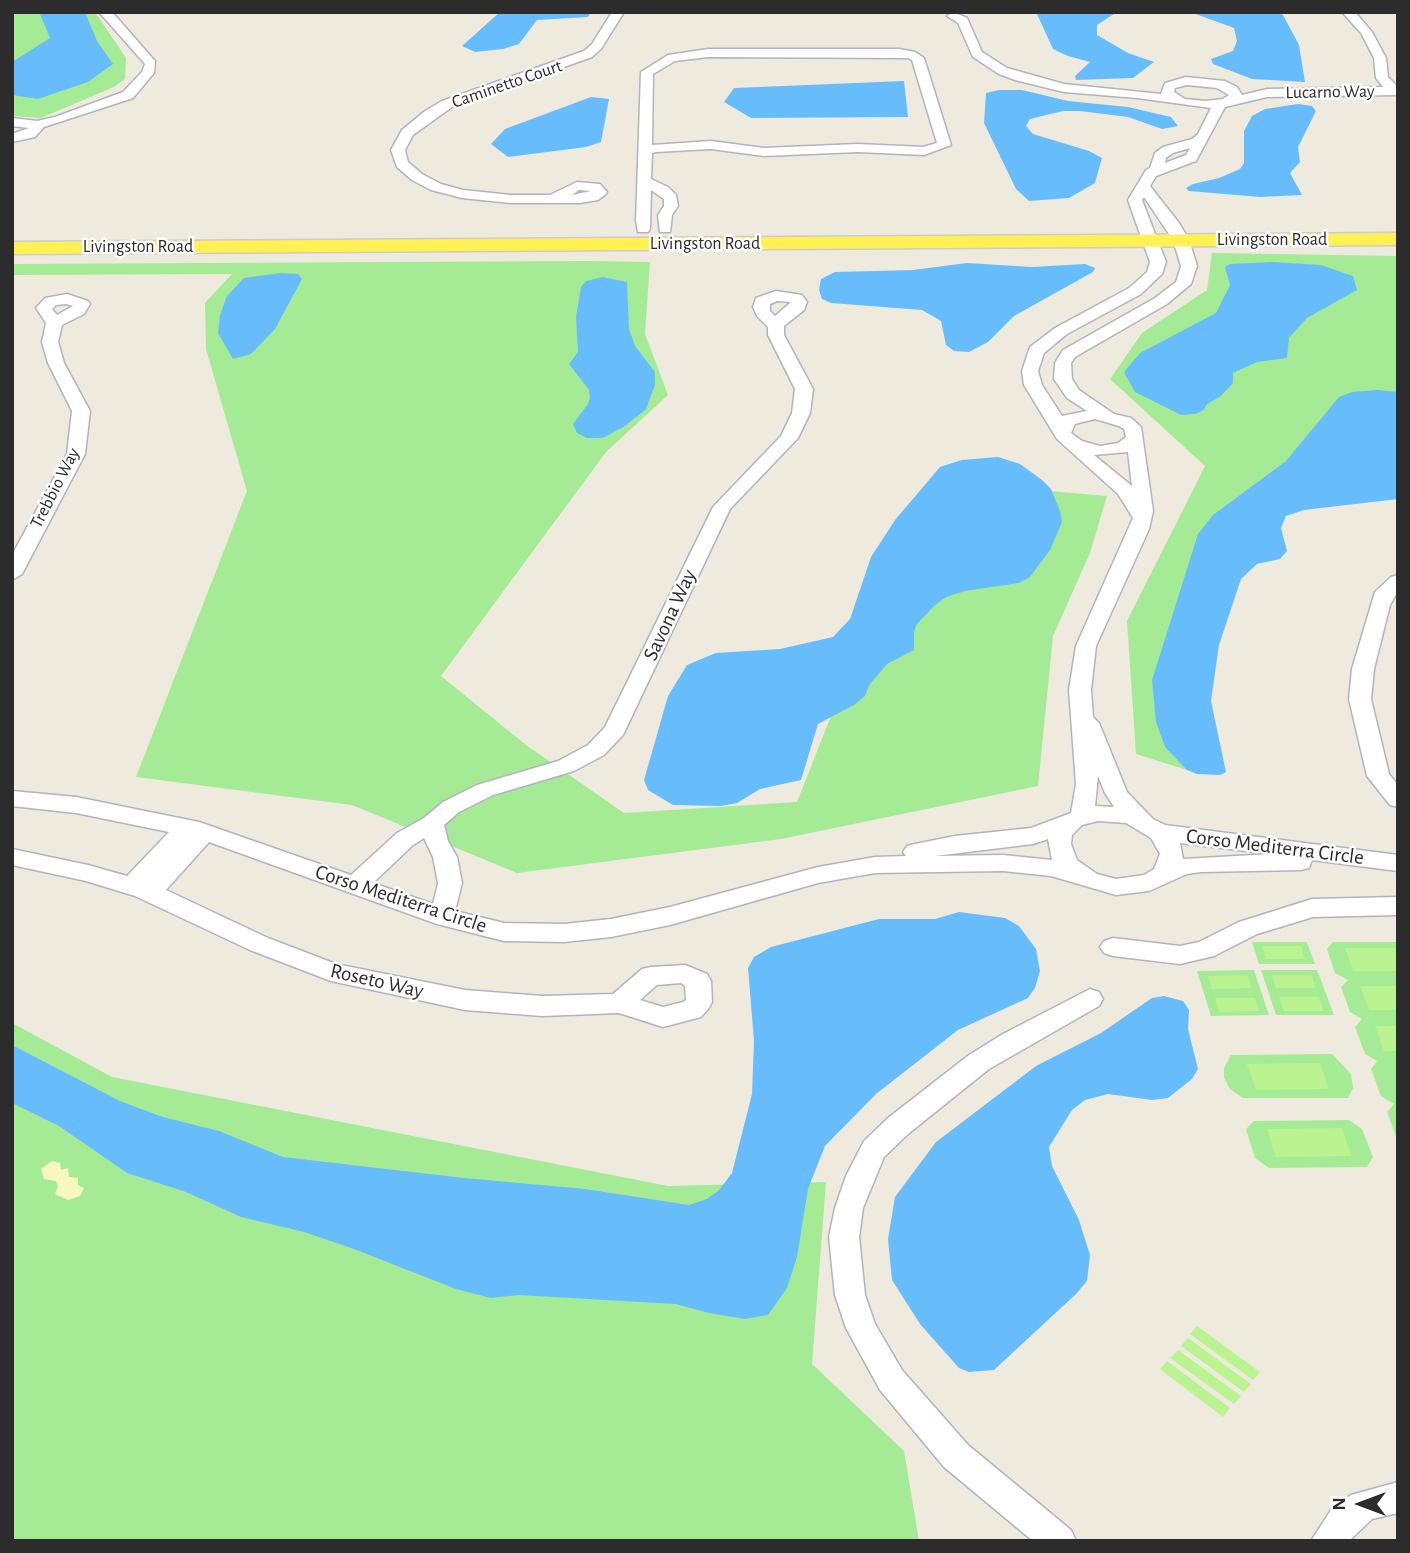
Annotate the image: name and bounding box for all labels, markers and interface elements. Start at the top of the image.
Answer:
street label: Caminetto Court [449,55,565,113]
street label: Lucarno Way [1285,80,1375,104]
street label: Livingston Road [1217,229,1327,251]
street label: Livingston Road [650,233,760,255]
street label: Livingston Road [83,236,193,258]
street label: Trebbio Way [26,444,84,532]
street label: Savona Way [638,565,702,665]
street label: Corso Mediterra Circle [1185,824,1365,870]
street label: Corso Mediterra Circle [312,859,490,939]
street label: Roseto Way [328,958,426,1004]
north arrow [1326,1469,1396,1539]
text: N [1330,1497,1349,1511]

